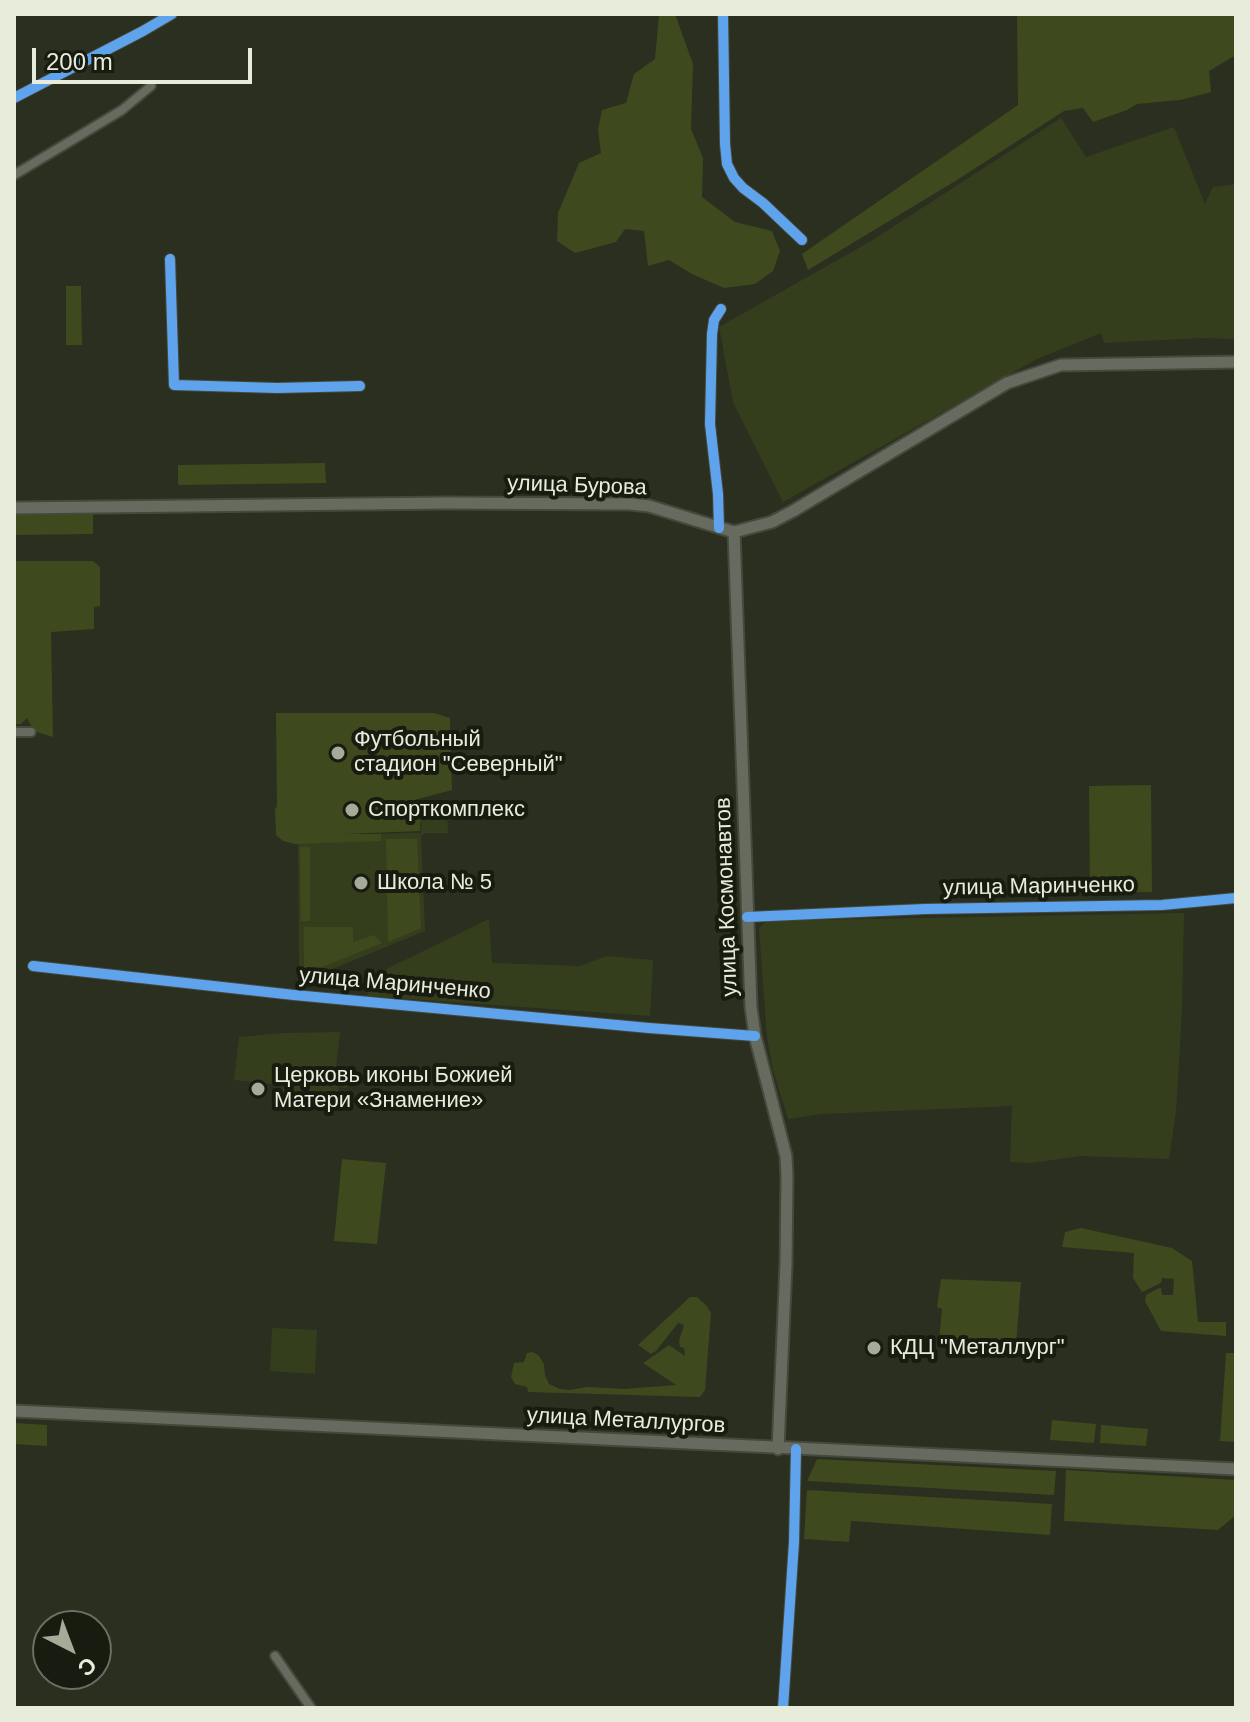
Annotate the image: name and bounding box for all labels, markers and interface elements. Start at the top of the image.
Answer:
scale bar [36,32,256,82]
text: 200 m [46,48,113,75]
street label: улица Бурова [507,470,647,502]
place label: Футбольный стадион "Северный" [354,727,563,778]
marker: Футбольный стадион "Северный" [329,744,347,762]
place label: Спорткомплекс [368,797,525,823]
street label: улица Космонавтов [710,797,744,997]
marker: Спорткомплекс [343,801,361,819]
place label: Школа № 5 [377,870,492,896]
street label: улица Маринченко [943,872,1135,902]
marker: Школа № 5 [352,874,370,892]
street label: улица Маринченко [298,962,492,1006]
place label: Церковь иконы Божией Матери «Знамение» [274,1063,513,1114]
marker: Церковь иконы Божией Матери «Знамение» [249,1080,267,1098]
place label: КДЦ "Металлург" [890,1335,1065,1361]
marker: КДЦ "Металлург" [865,1339,883,1357]
street label: улица Металлургов [526,1403,726,1439]
north arrow [32,1610,112,1690]
text: С [73,1652,101,1681]

